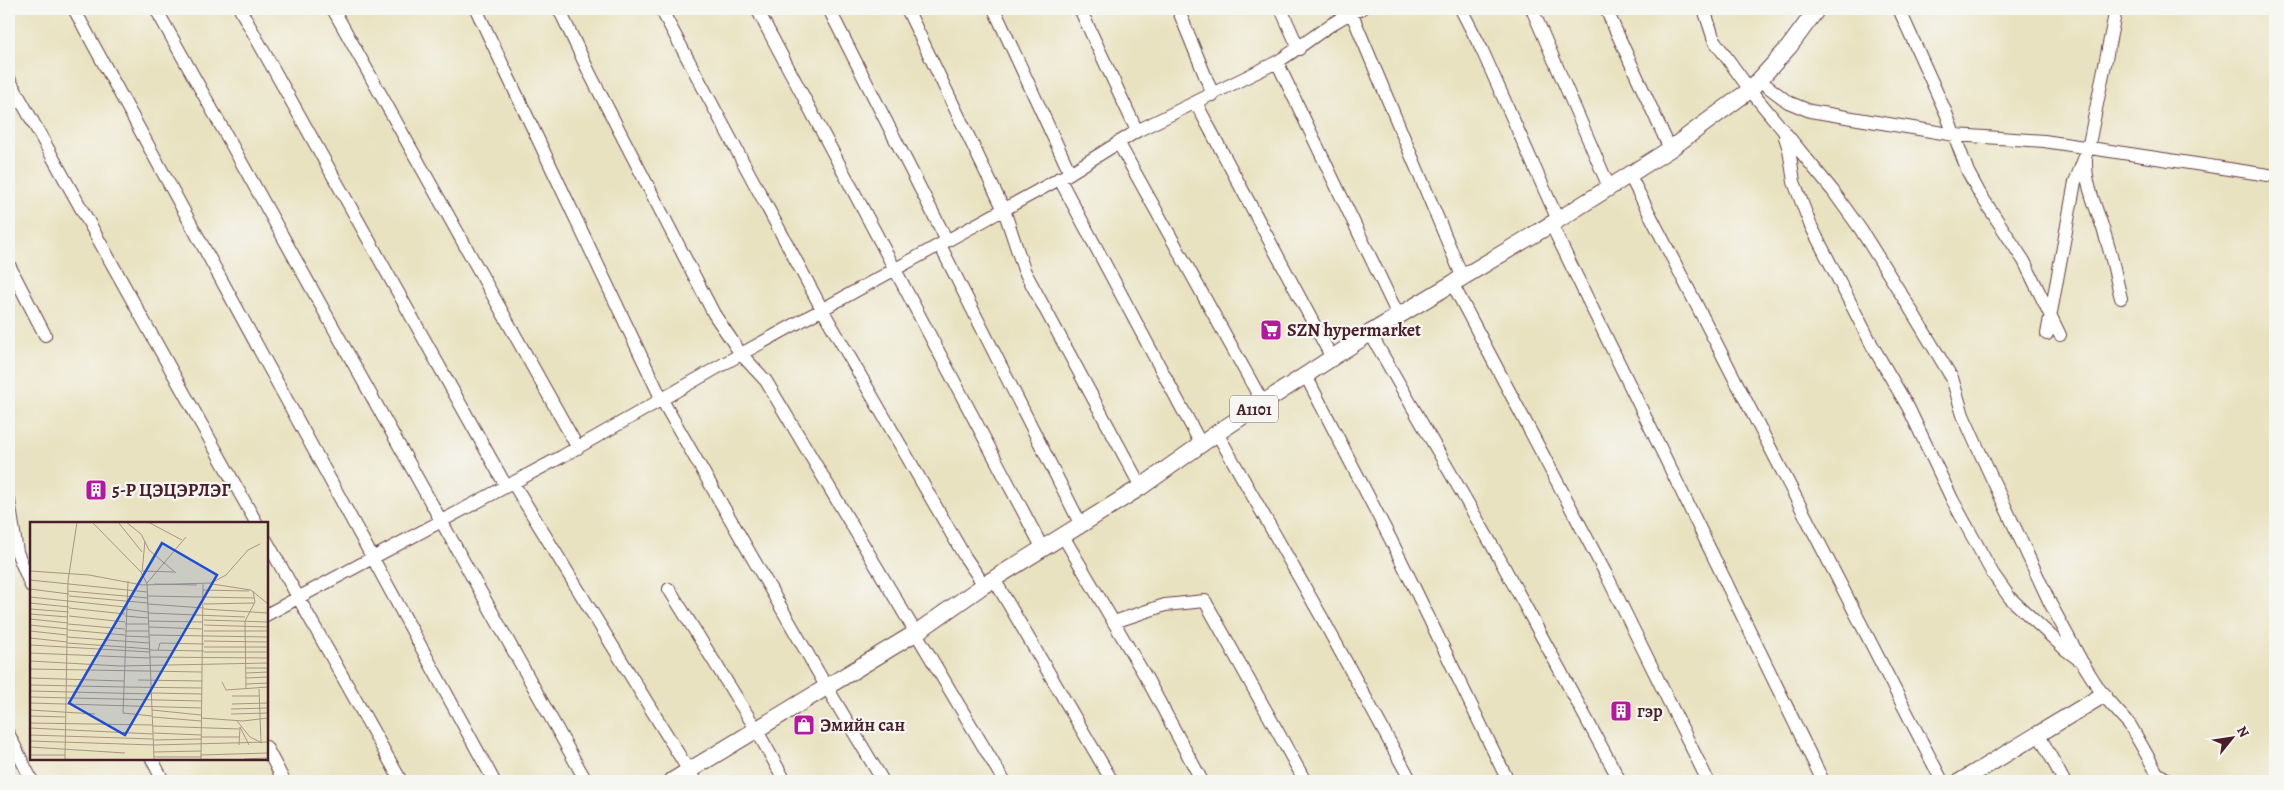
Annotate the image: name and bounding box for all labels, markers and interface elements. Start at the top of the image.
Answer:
supermarket icon: SZN hypermarket [1259,318,1283,342]
place label: SZN hypermarket [1287,318,1421,342]
road number: A1101 [1230,396,1278,422]
building icon: 5-Р ЦЭЦЭРЛЭГ [84,478,108,502]
place label: 5-Р ЦЭЦЭРЛЭГ [112,478,231,502]
inset map [30,522,268,760]
building icon: гэр [1609,699,1633,723]
place label: гэр [1637,699,1663,723]
north arrow [2206,712,2256,762]
shop icon: Эмийн сан [792,713,816,737]
place label: Эмийн сан [820,713,905,737]
text: N [2232,723,2254,741]

